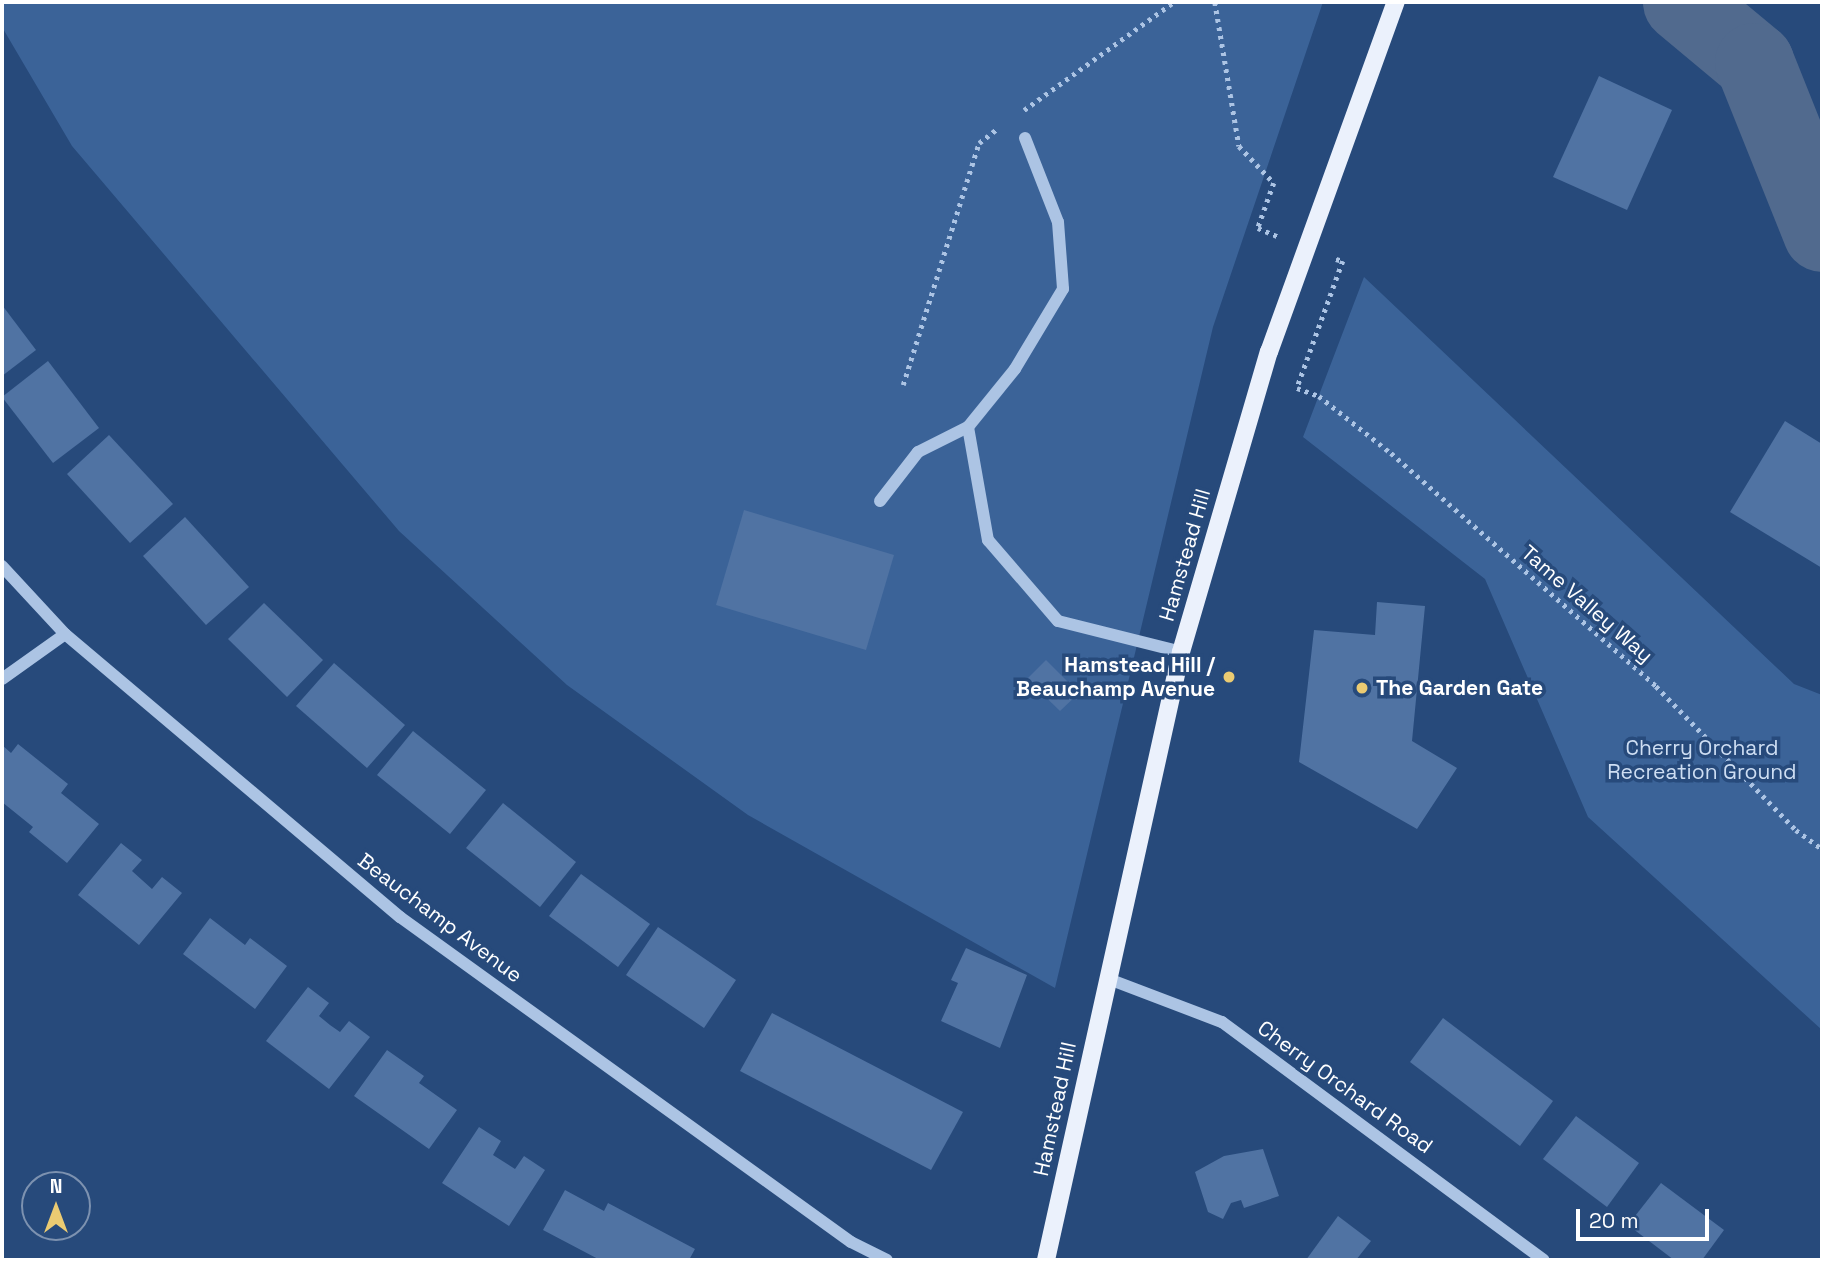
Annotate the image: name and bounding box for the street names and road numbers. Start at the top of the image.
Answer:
street label: Hamstead Hill [1154,486,1216,624]
street label: Tame Valley Way [1516,540,1658,668]
street label: Beauchamp Avenue [353,848,527,988]
street label: Cherry Orchard Road [1253,1015,1437,1159]
street label: Hamstead Hill [1028,1040,1082,1178]

